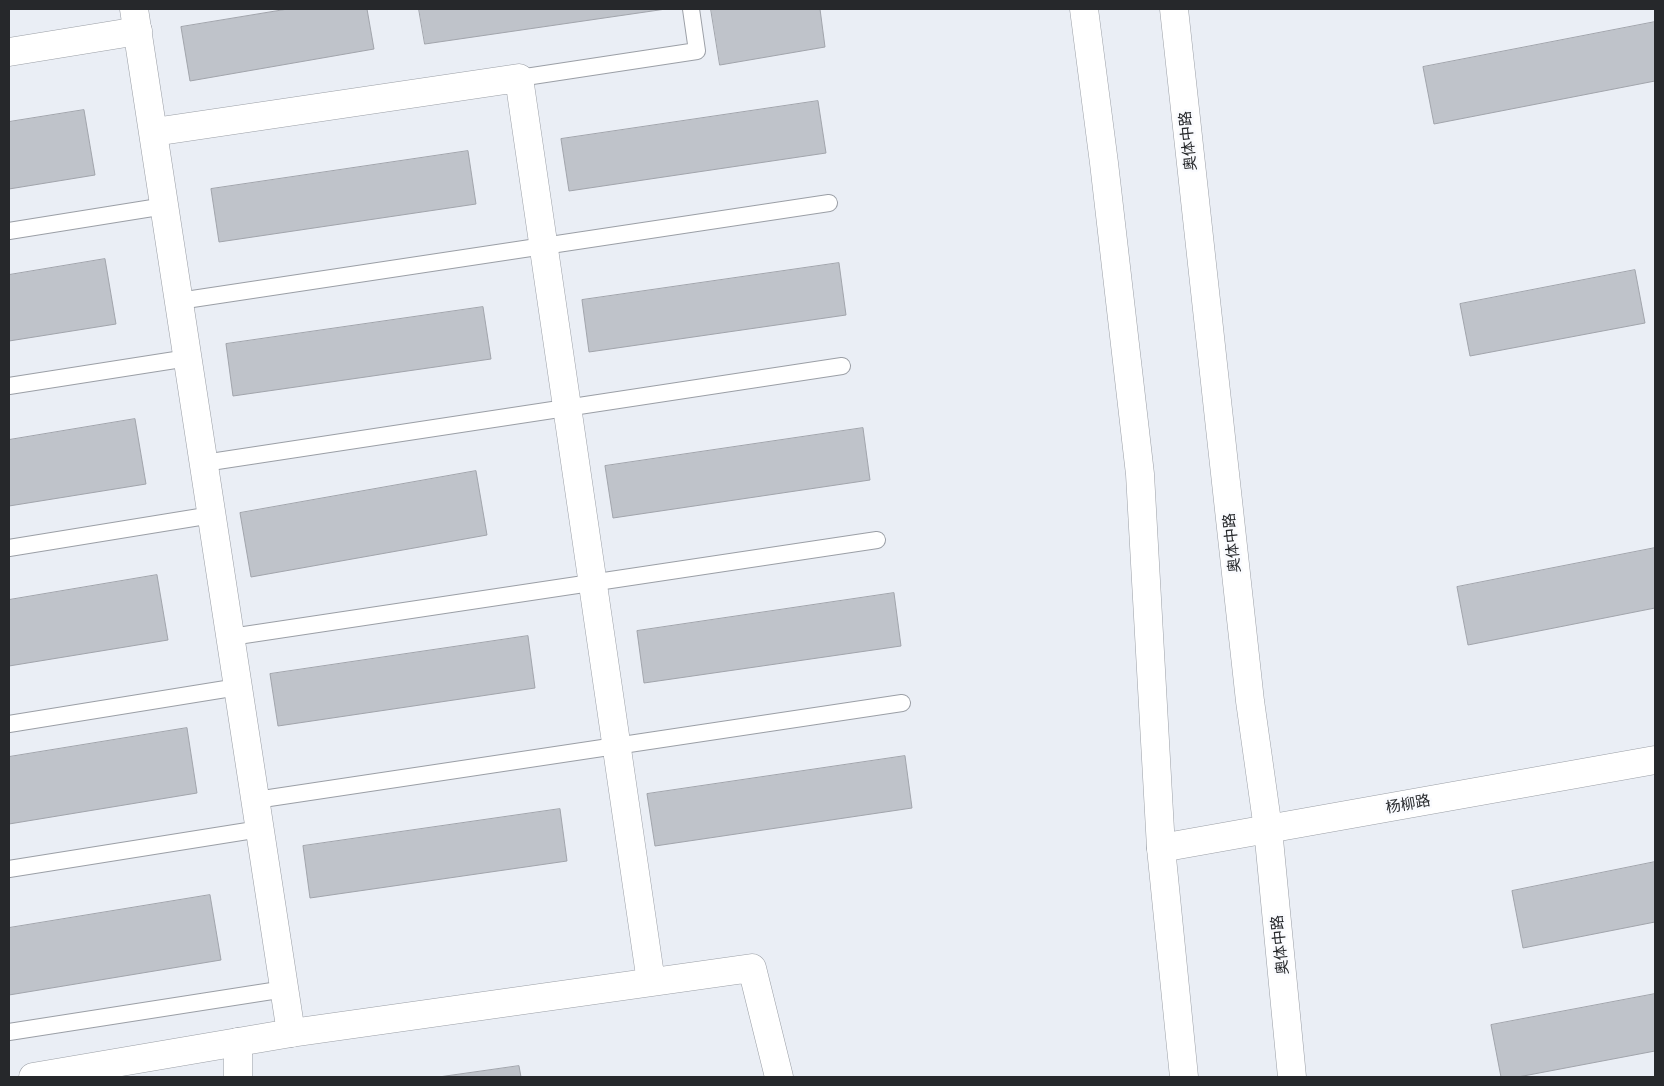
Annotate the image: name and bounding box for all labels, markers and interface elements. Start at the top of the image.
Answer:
street label: 奥体中路 [1176,110,1200,172]
street label: 奥体中路 [1220,512,1244,574]
street label: 杨柳路 [1384,791,1432,817]
street label: 奥体中路 [1268,914,1292,976]

